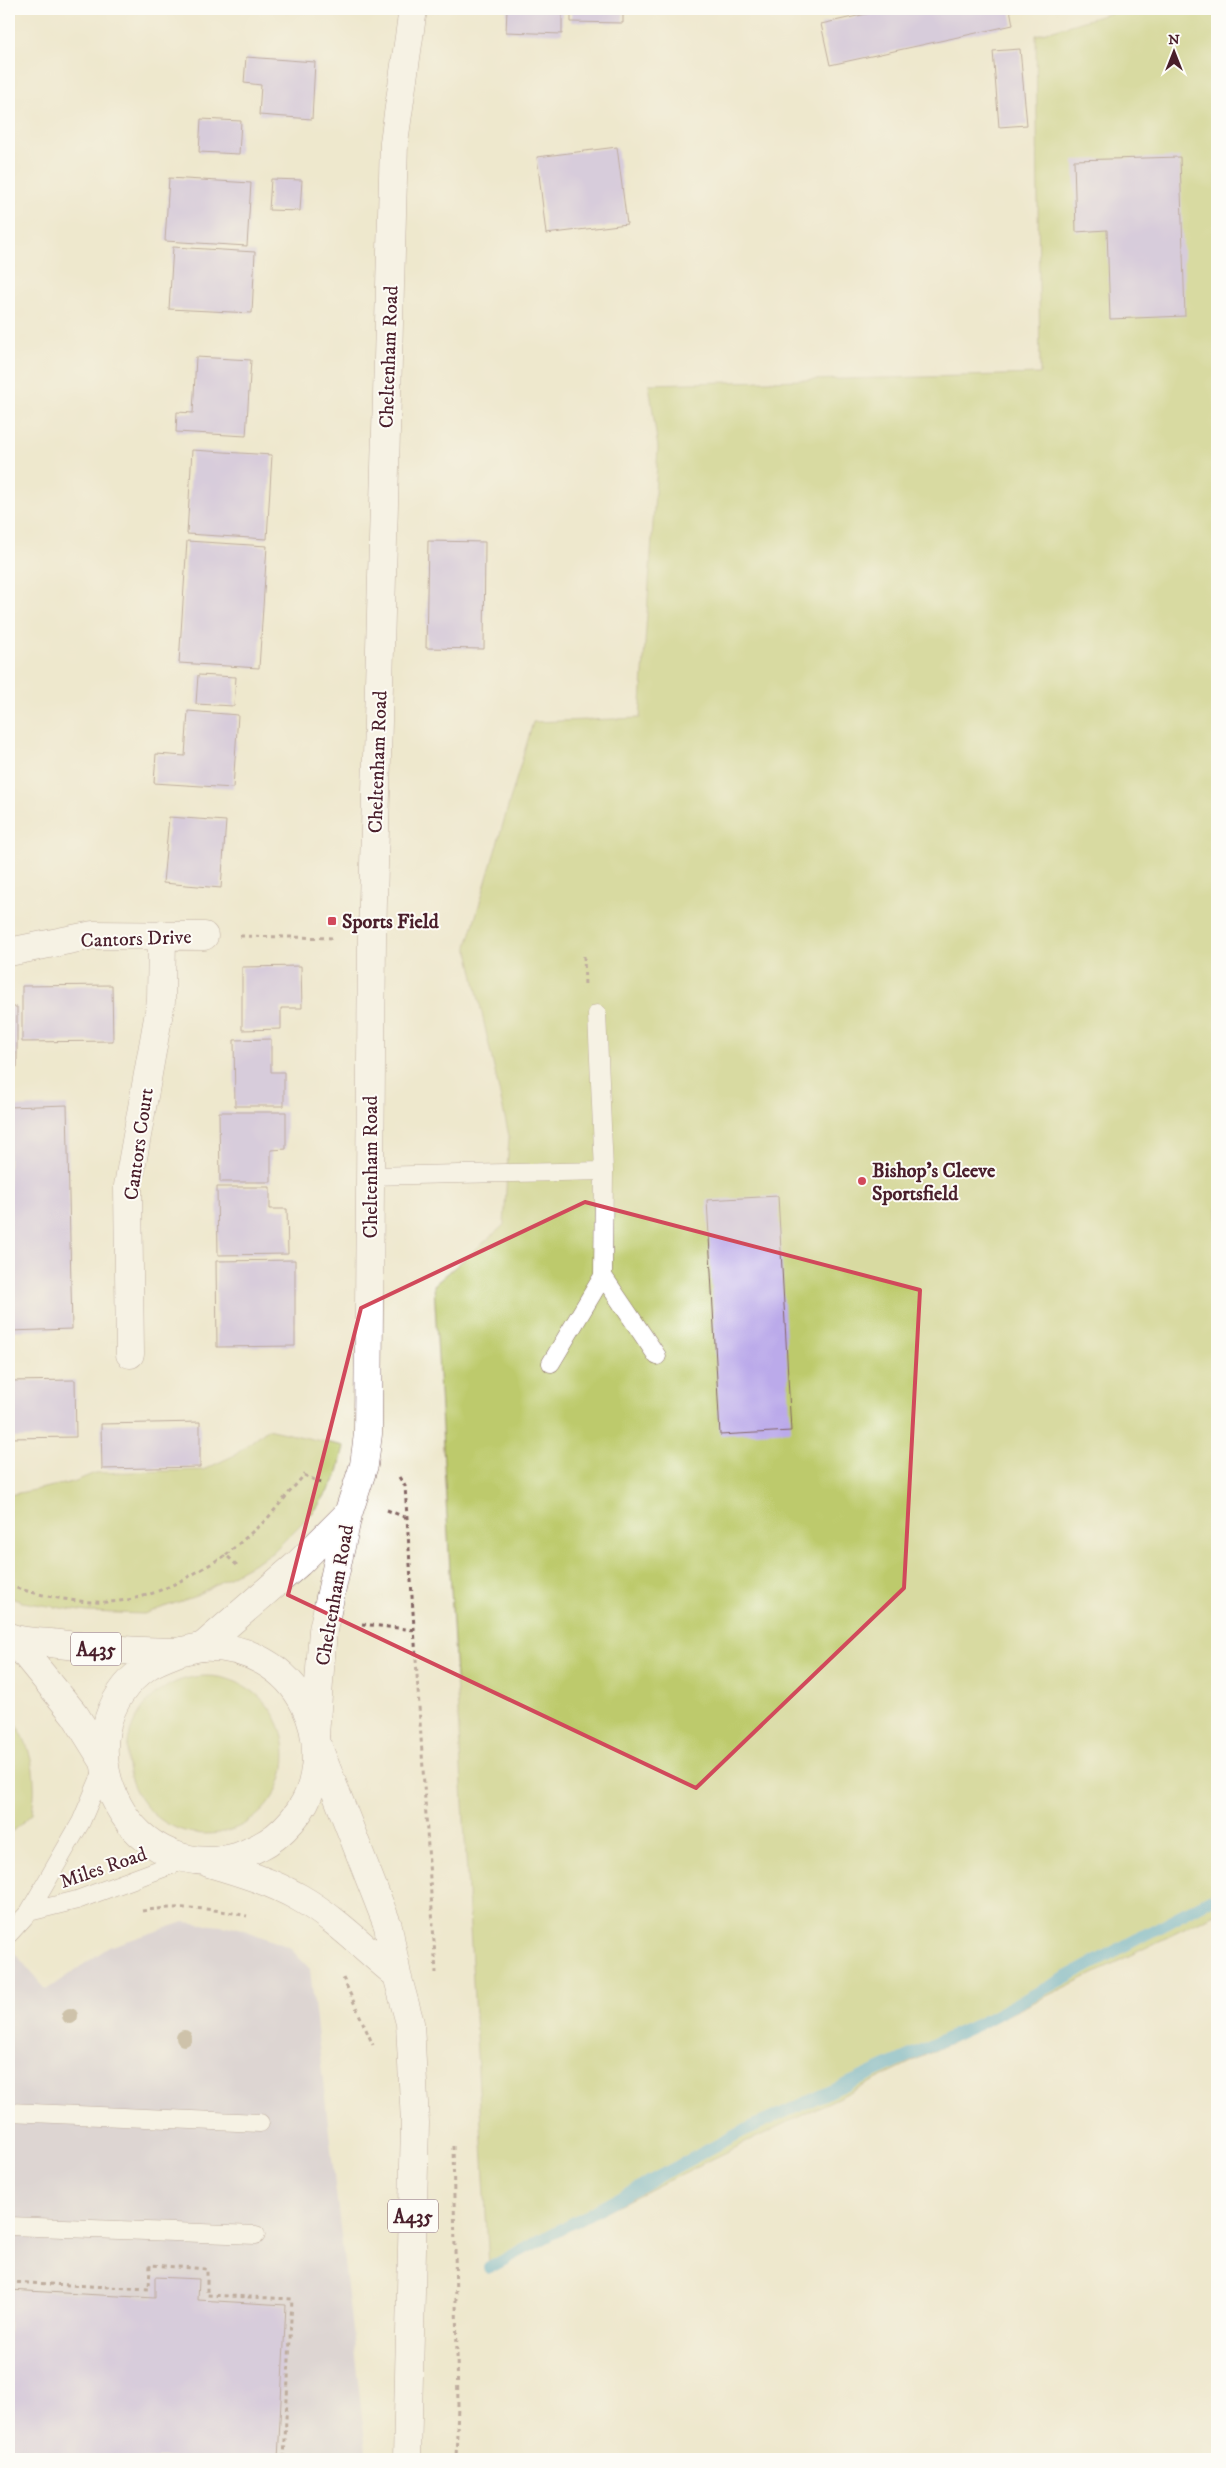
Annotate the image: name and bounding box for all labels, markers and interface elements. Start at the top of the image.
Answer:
north arrow [1148,28,1198,78]
text: N [1168,31,1180,49]
street label: Cheltenham Road [375,285,404,429]
street label: Cheltenham Road [364,690,393,834]
place label: Sports Field [342,910,440,935]
marker: Sports Field [326,915,338,927]
street label: Cantors Drive [80,925,192,954]
street label: Cantors Court [119,1086,160,1202]
street label: Cheltenham Road [359,1096,384,1238]
place label: Bishop's Cleeve Sportsfield [872,1159,996,1207]
marker: Bishop's Cleeve Sportsfield [856,1175,868,1187]
street label: Cheltenham Road [311,1523,360,1668]
road number: A435 [71,1632,121,1666]
street label: Miles Road [57,1842,150,1895]
road number: A435 [388,2200,438,2232]

